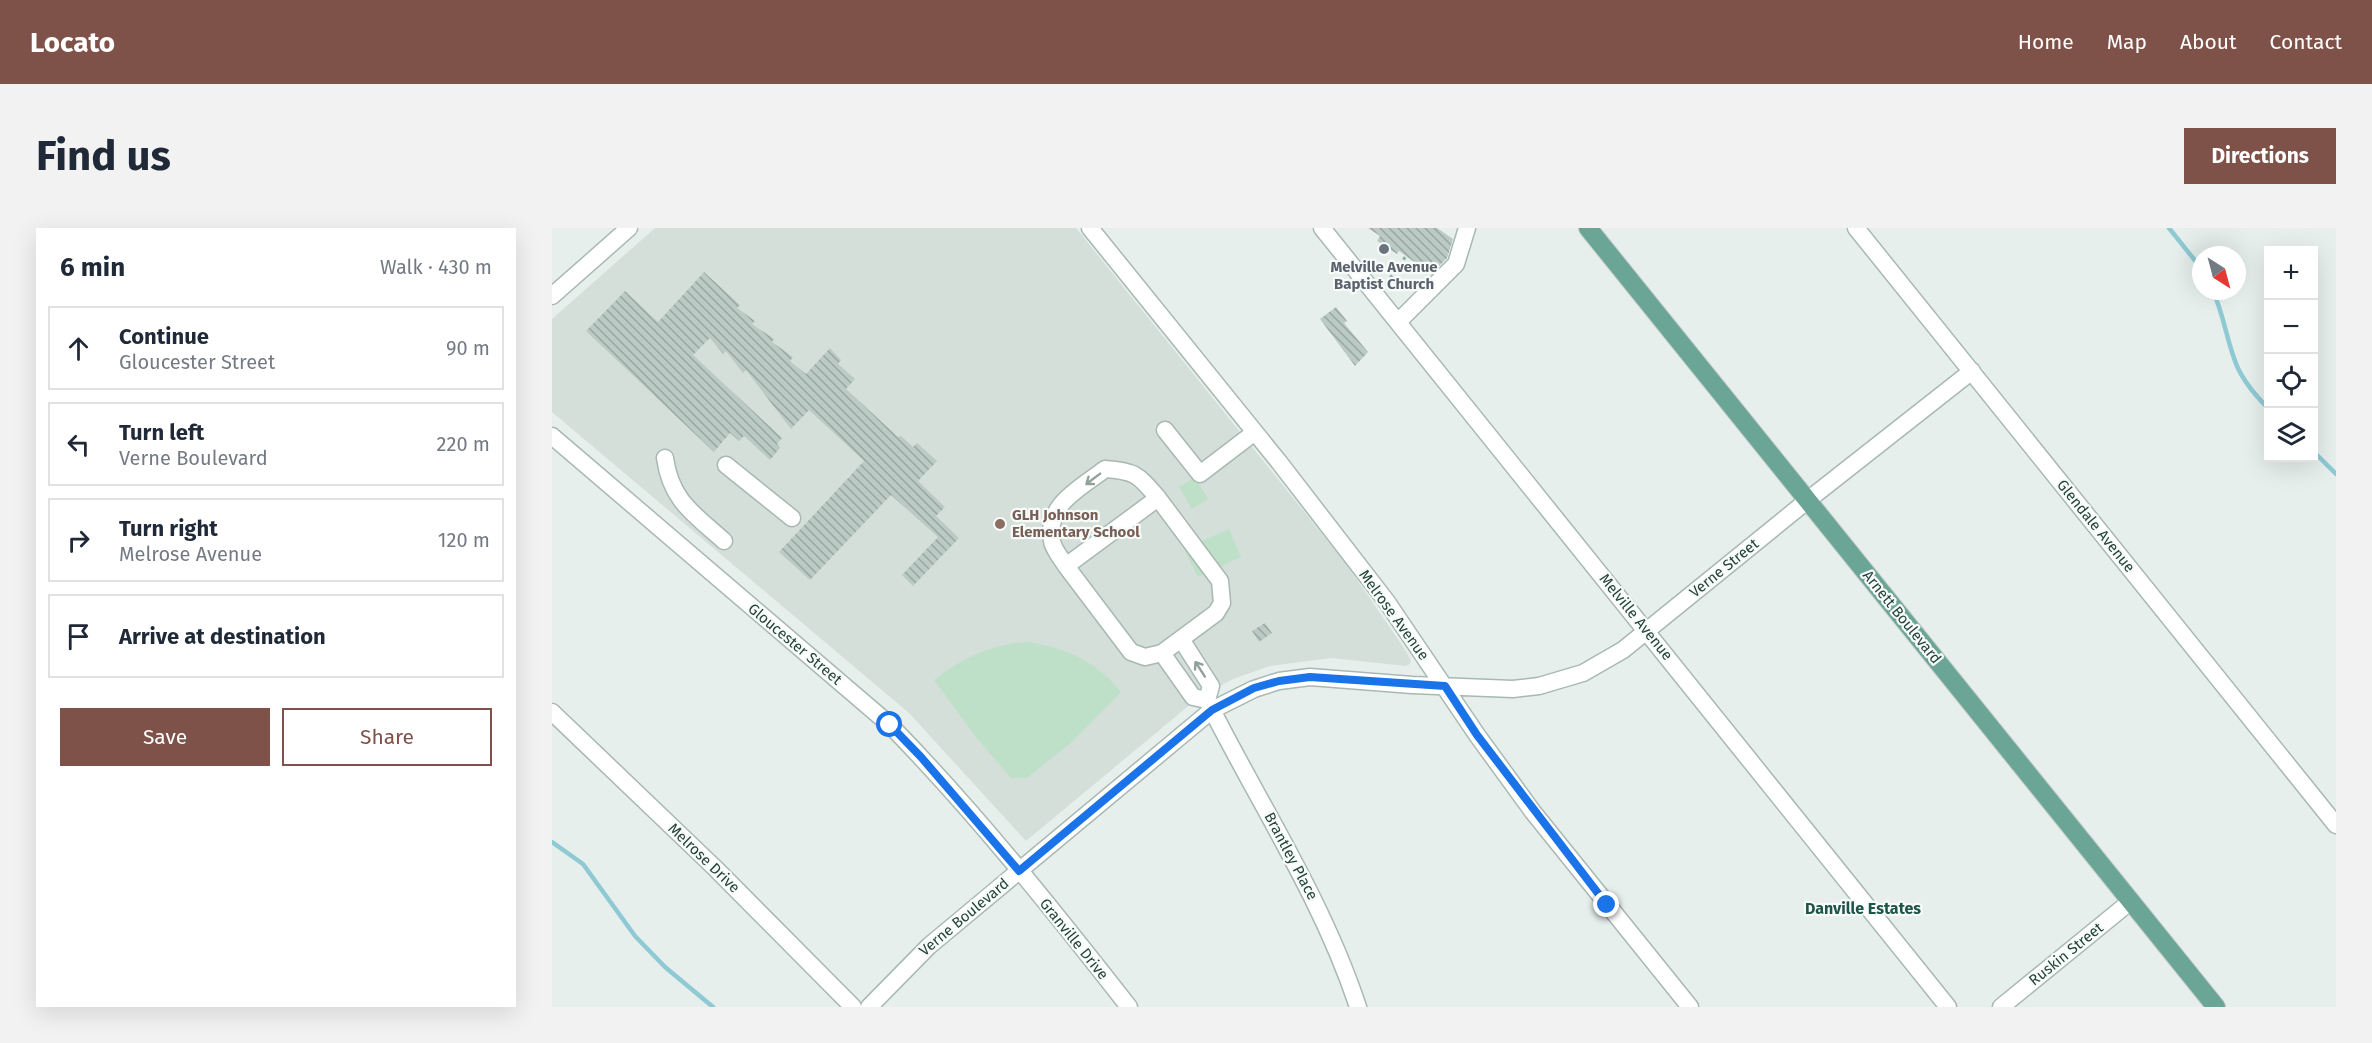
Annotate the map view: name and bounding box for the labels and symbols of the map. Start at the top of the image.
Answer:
marker: Melville Avenue Baptist Church [1377,242,1391,256]
north arrow [2192,246,2246,300]
place label: Melville Avenue Baptist Church [1330,258,1438,293]
one-way arrow [1085,473,1101,485]
street label: Glendale Avenue [2053,476,2139,576]
place label: GLH Johnson Elementary School [1012,506,1140,541]
marker: GLH Johnson Elementary School [993,517,1007,531]
street label: Verne Street [1686,534,1763,601]
street label: Melrose Avenue [1355,566,1433,664]
street label: Arnett Boulevard [1859,567,1945,667]
street label: Melville Avenue [1596,570,1676,664]
street label: Gloucester Street [744,599,846,689]
one-way arrow [1194,661,1206,677]
route start [876,711,902,737]
street label: Brantley Place [1260,809,1322,903]
street label: Melrose Drive [664,819,744,897]
street label: Verne Boulevard [915,874,1013,960]
route end [1593,891,1619,917]
street label: Granville Drive [1036,895,1112,983]
district label: Danville Estates [1805,899,1921,918]
street label: Ruskin Street [2025,918,2107,989]

